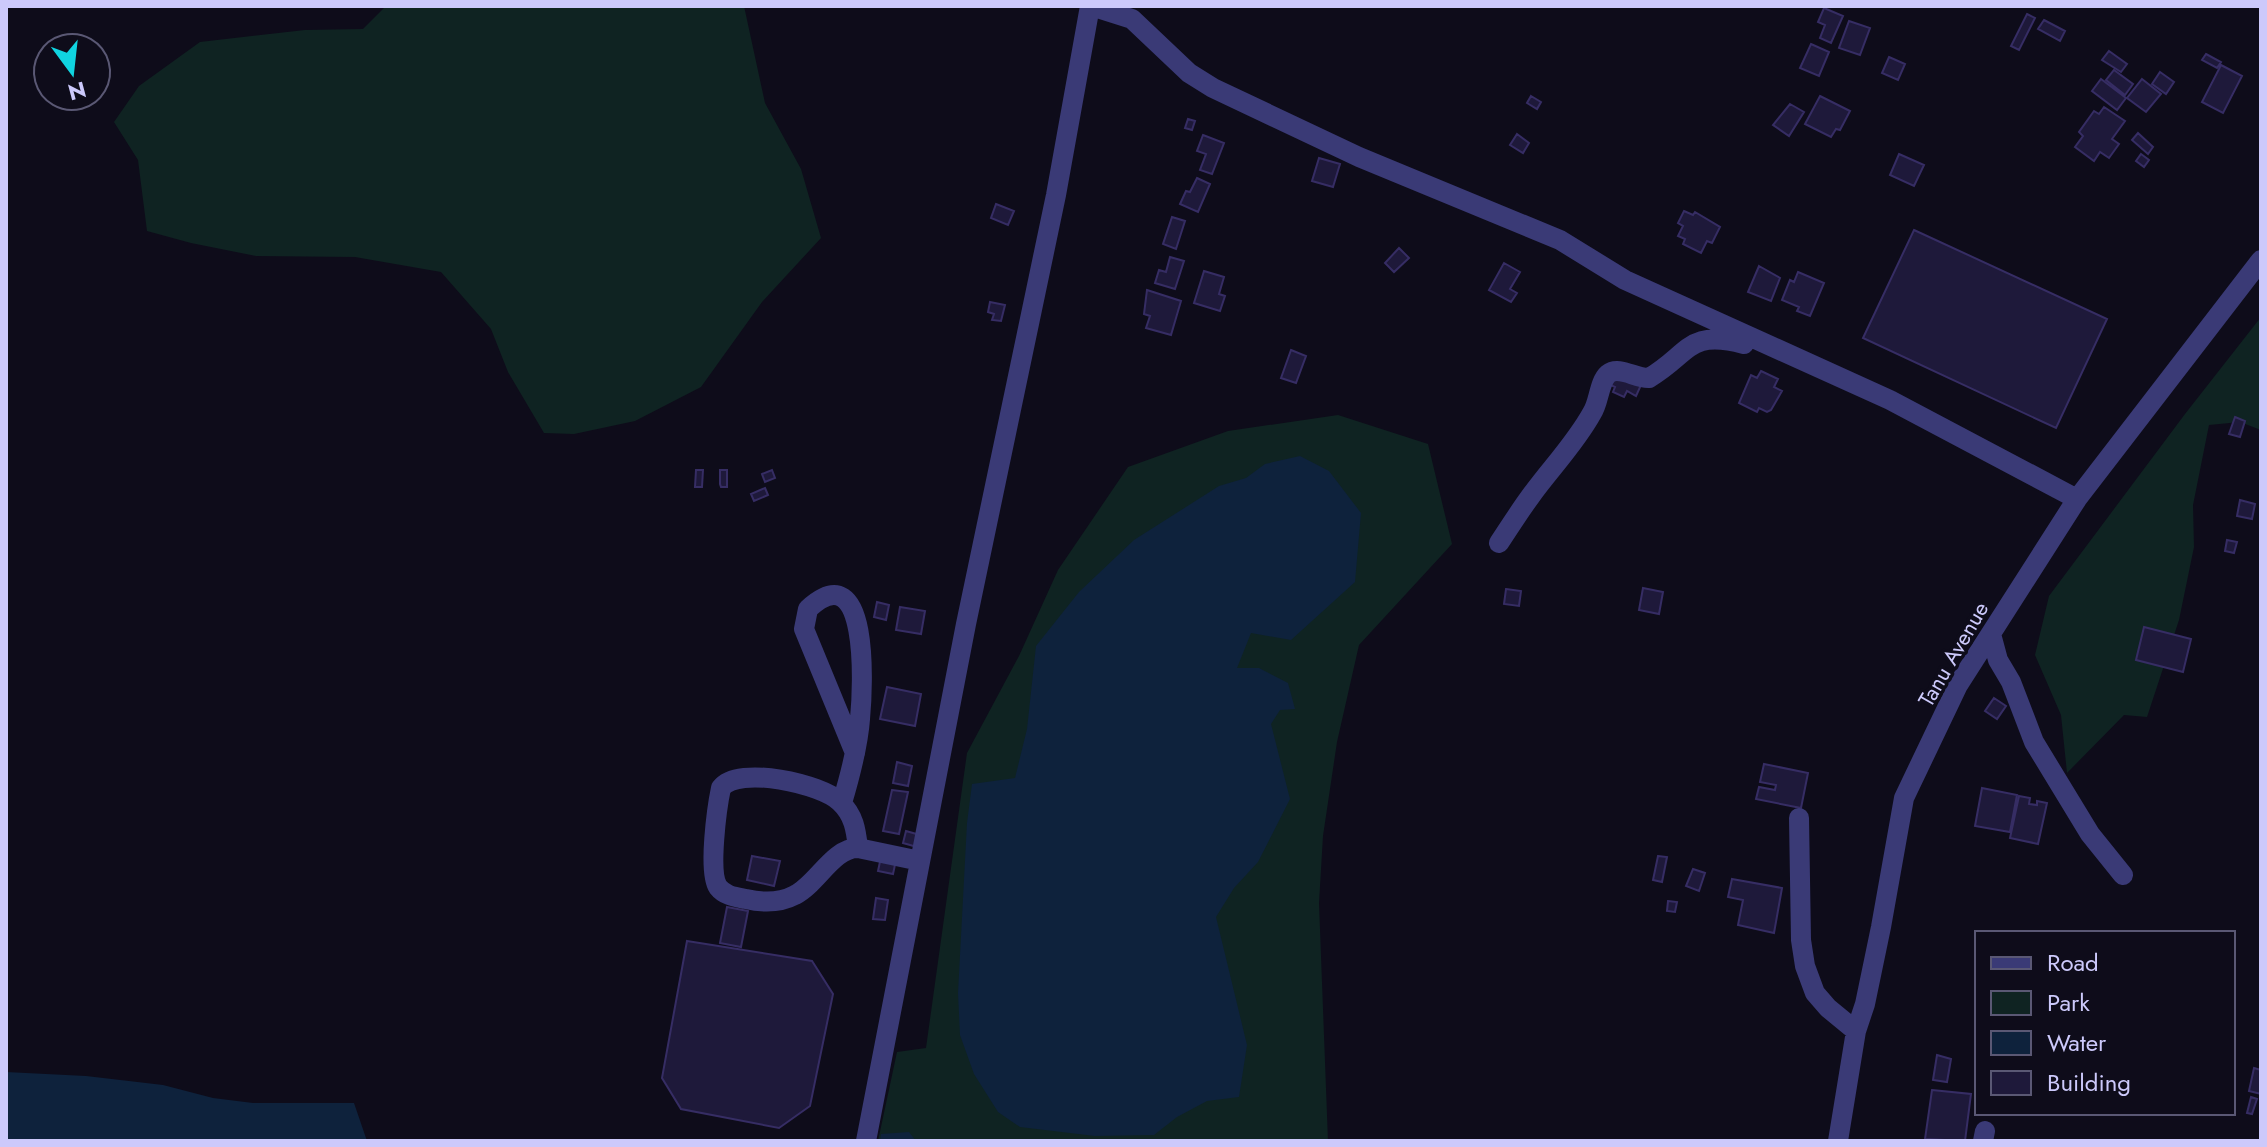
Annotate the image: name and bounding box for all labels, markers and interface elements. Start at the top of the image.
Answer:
north arrow [32,32,112,112]
text: N [65,74,90,109]
street label: Tanu Avenue [1910,595,1996,713]
legend [1975,931,2235,1115]
text: Road [2047,945,2099,980]
text: Park [2047,985,2090,1020]
text: Water [2047,1025,2107,1060]
text: Building [2047,1065,2131,1100]

